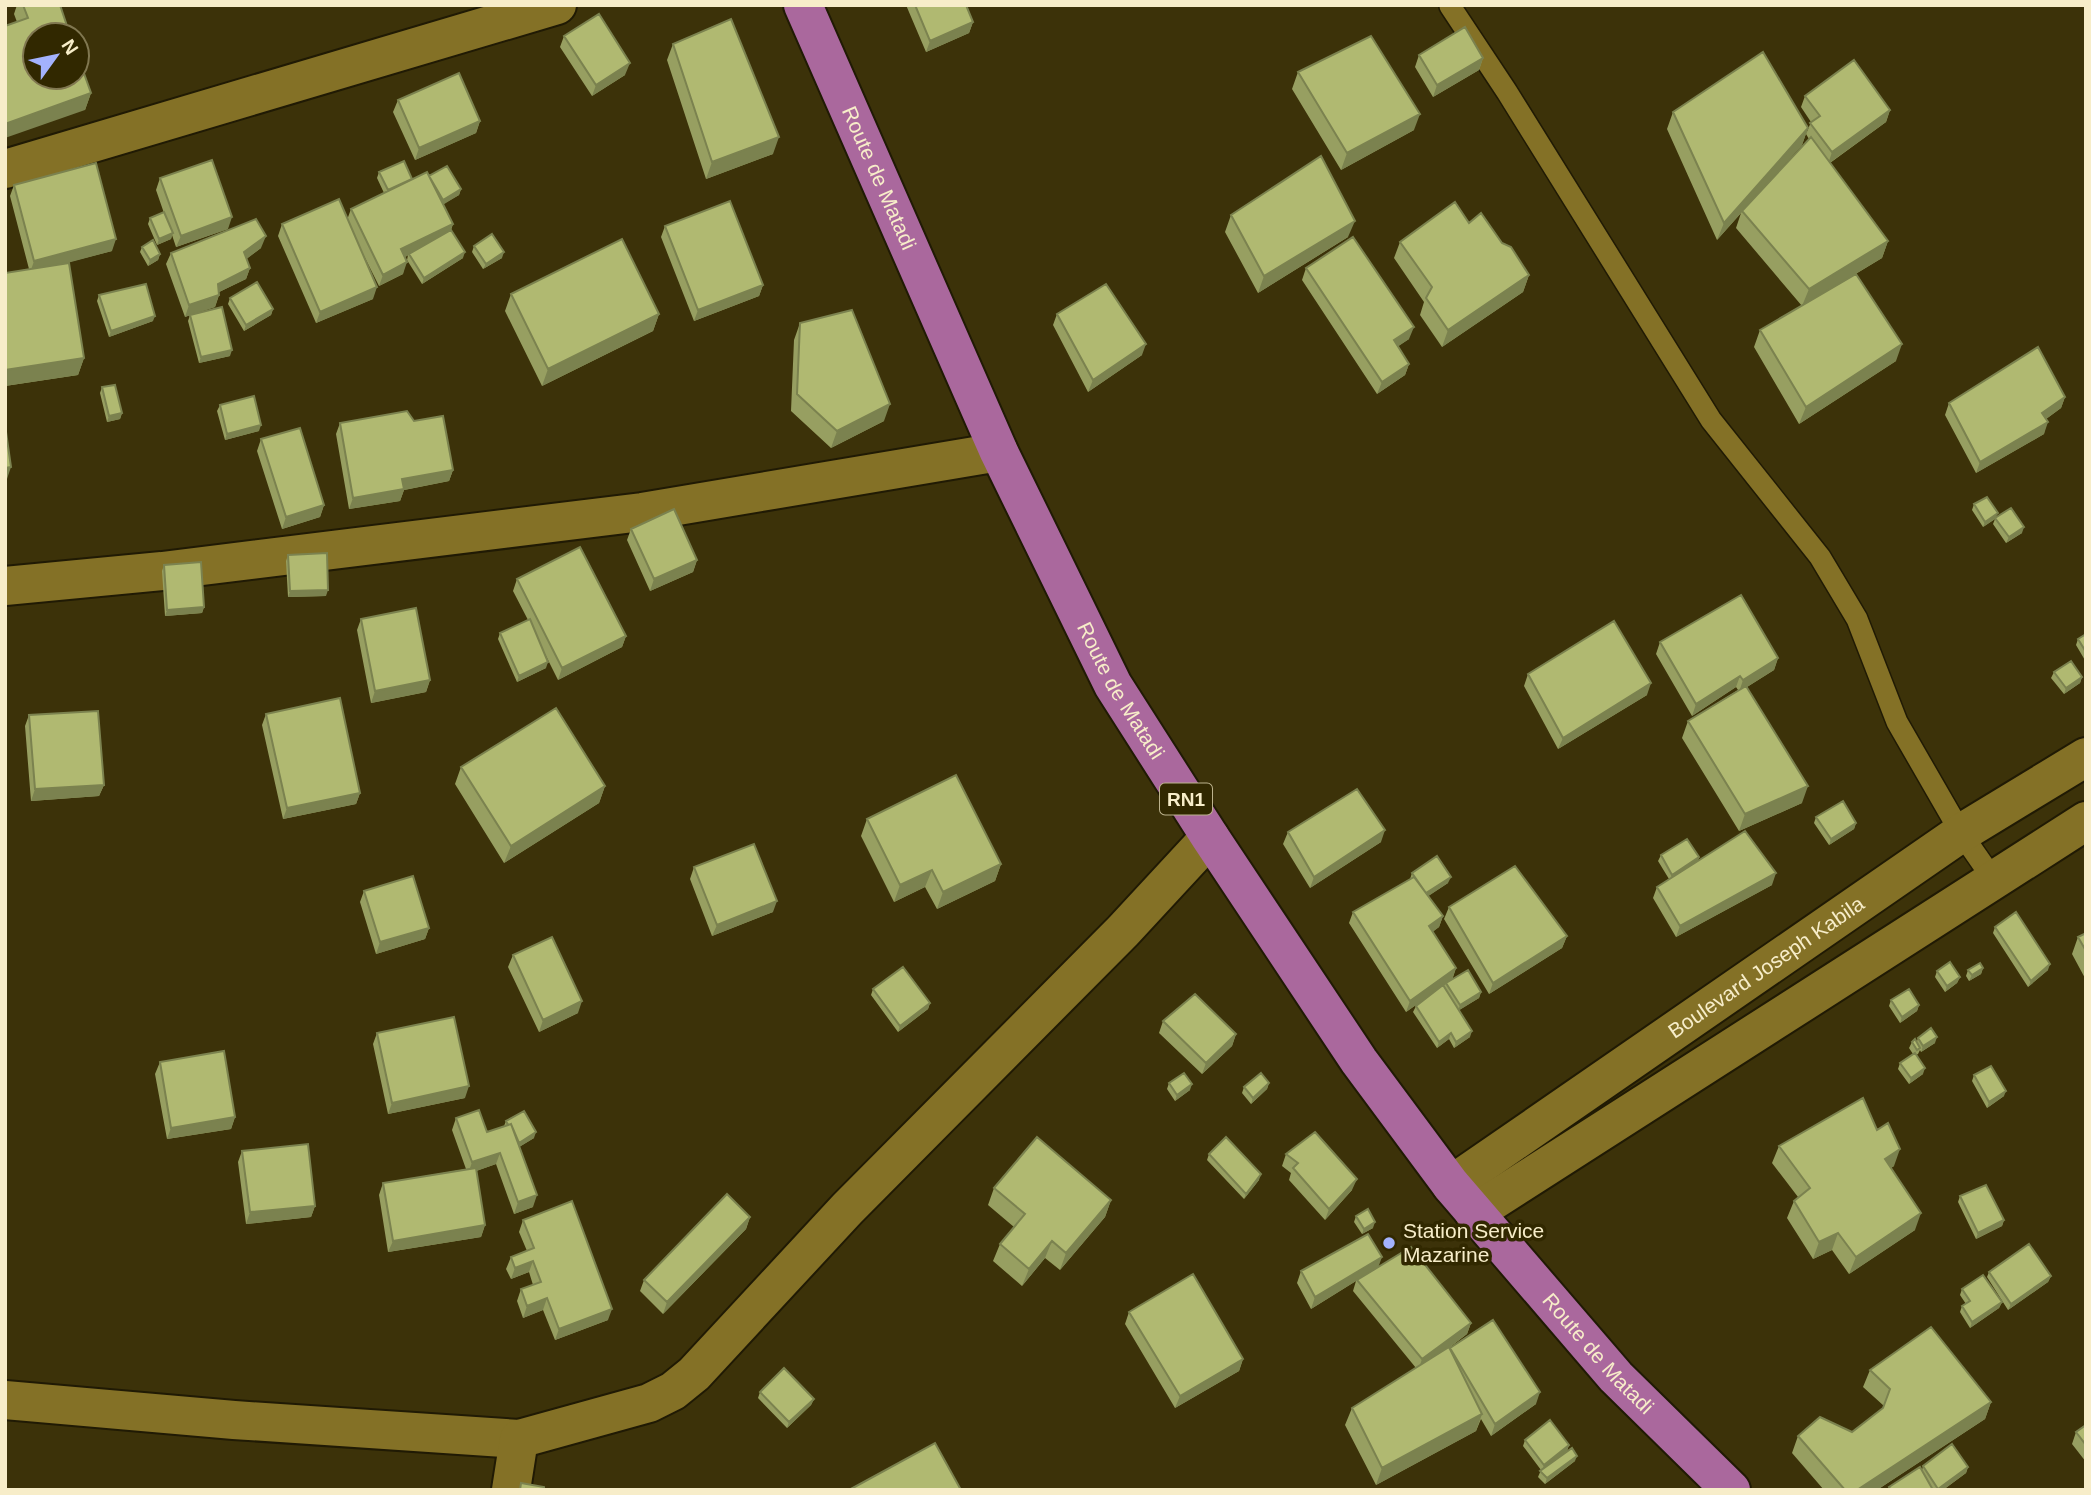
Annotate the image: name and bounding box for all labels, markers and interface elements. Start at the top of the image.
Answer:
north arrow [21,21,91,91]
text: N [57,36,82,58]
street label: Route de Matadi [838,103,921,253]
street label: Route de Matadi [1073,618,1169,763]
road number: RN1 [1160,784,1212,814]
street label: Boulevard Joseph Kabila [1664,891,1868,1043]
place label: Station Service Mazarine [1403,1219,1544,1266]
marker: Station Service Mazarine [1381,1235,1397,1251]
street label: Route de Matadi [1538,1288,1658,1418]

